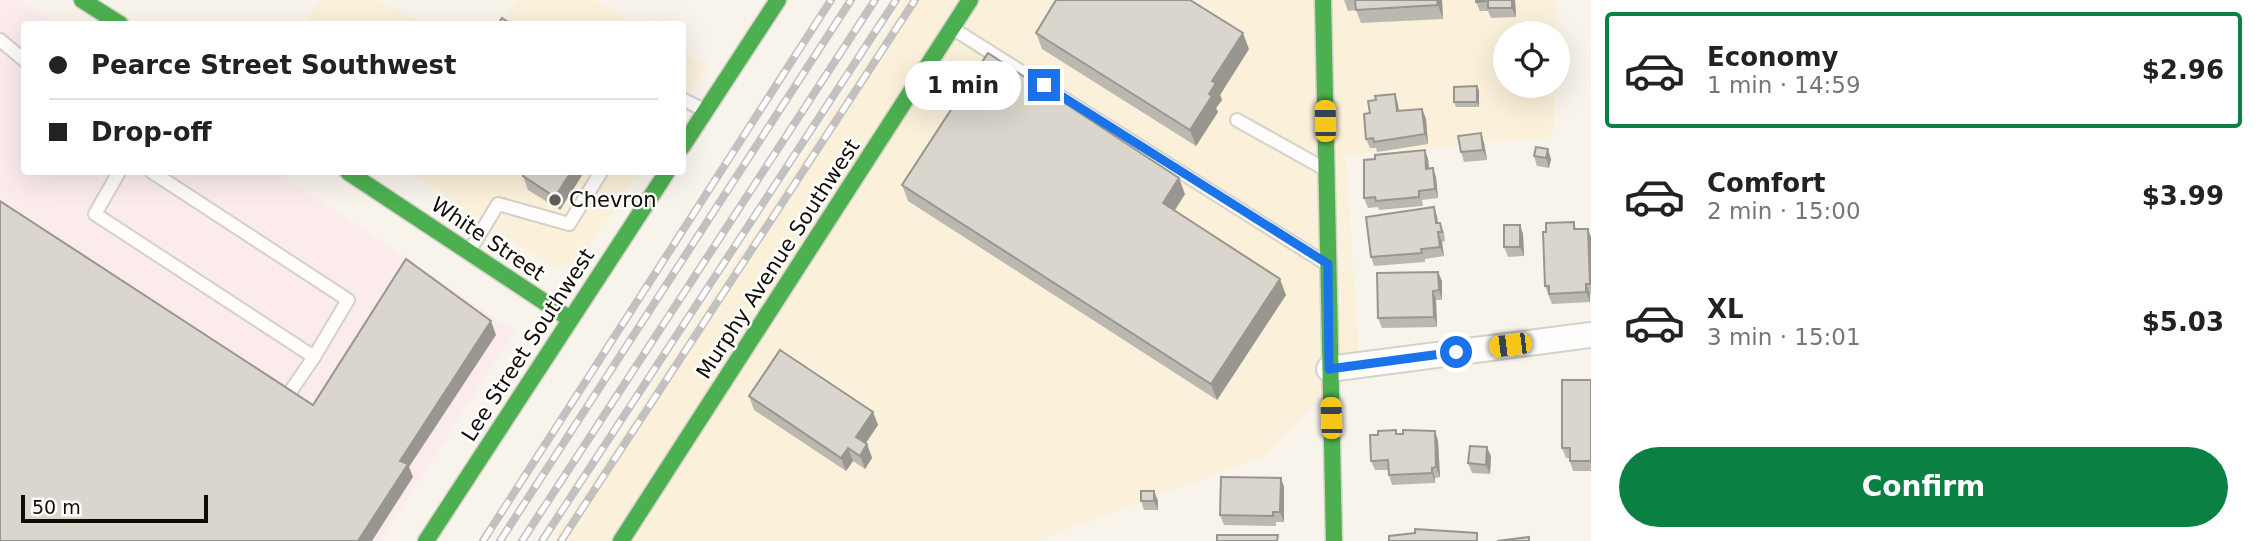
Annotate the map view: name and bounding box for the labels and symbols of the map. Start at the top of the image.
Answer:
callout: 1 min [904,60,1020,110]
route end [1028,69,1060,101]
car [1315,100,1336,142]
street label: Murphy Avenue Southwest [691,135,865,383]
place label: Chevron [569,188,657,212]
street label: White Street [427,192,549,286]
marker: Chevron [547,192,563,208]
street label: Lee Street Southwest [457,244,599,446]
car [1488,332,1533,358]
route start [1440,336,1472,368]
car [1320,397,1343,439]
scale bar [21,492,208,524]

